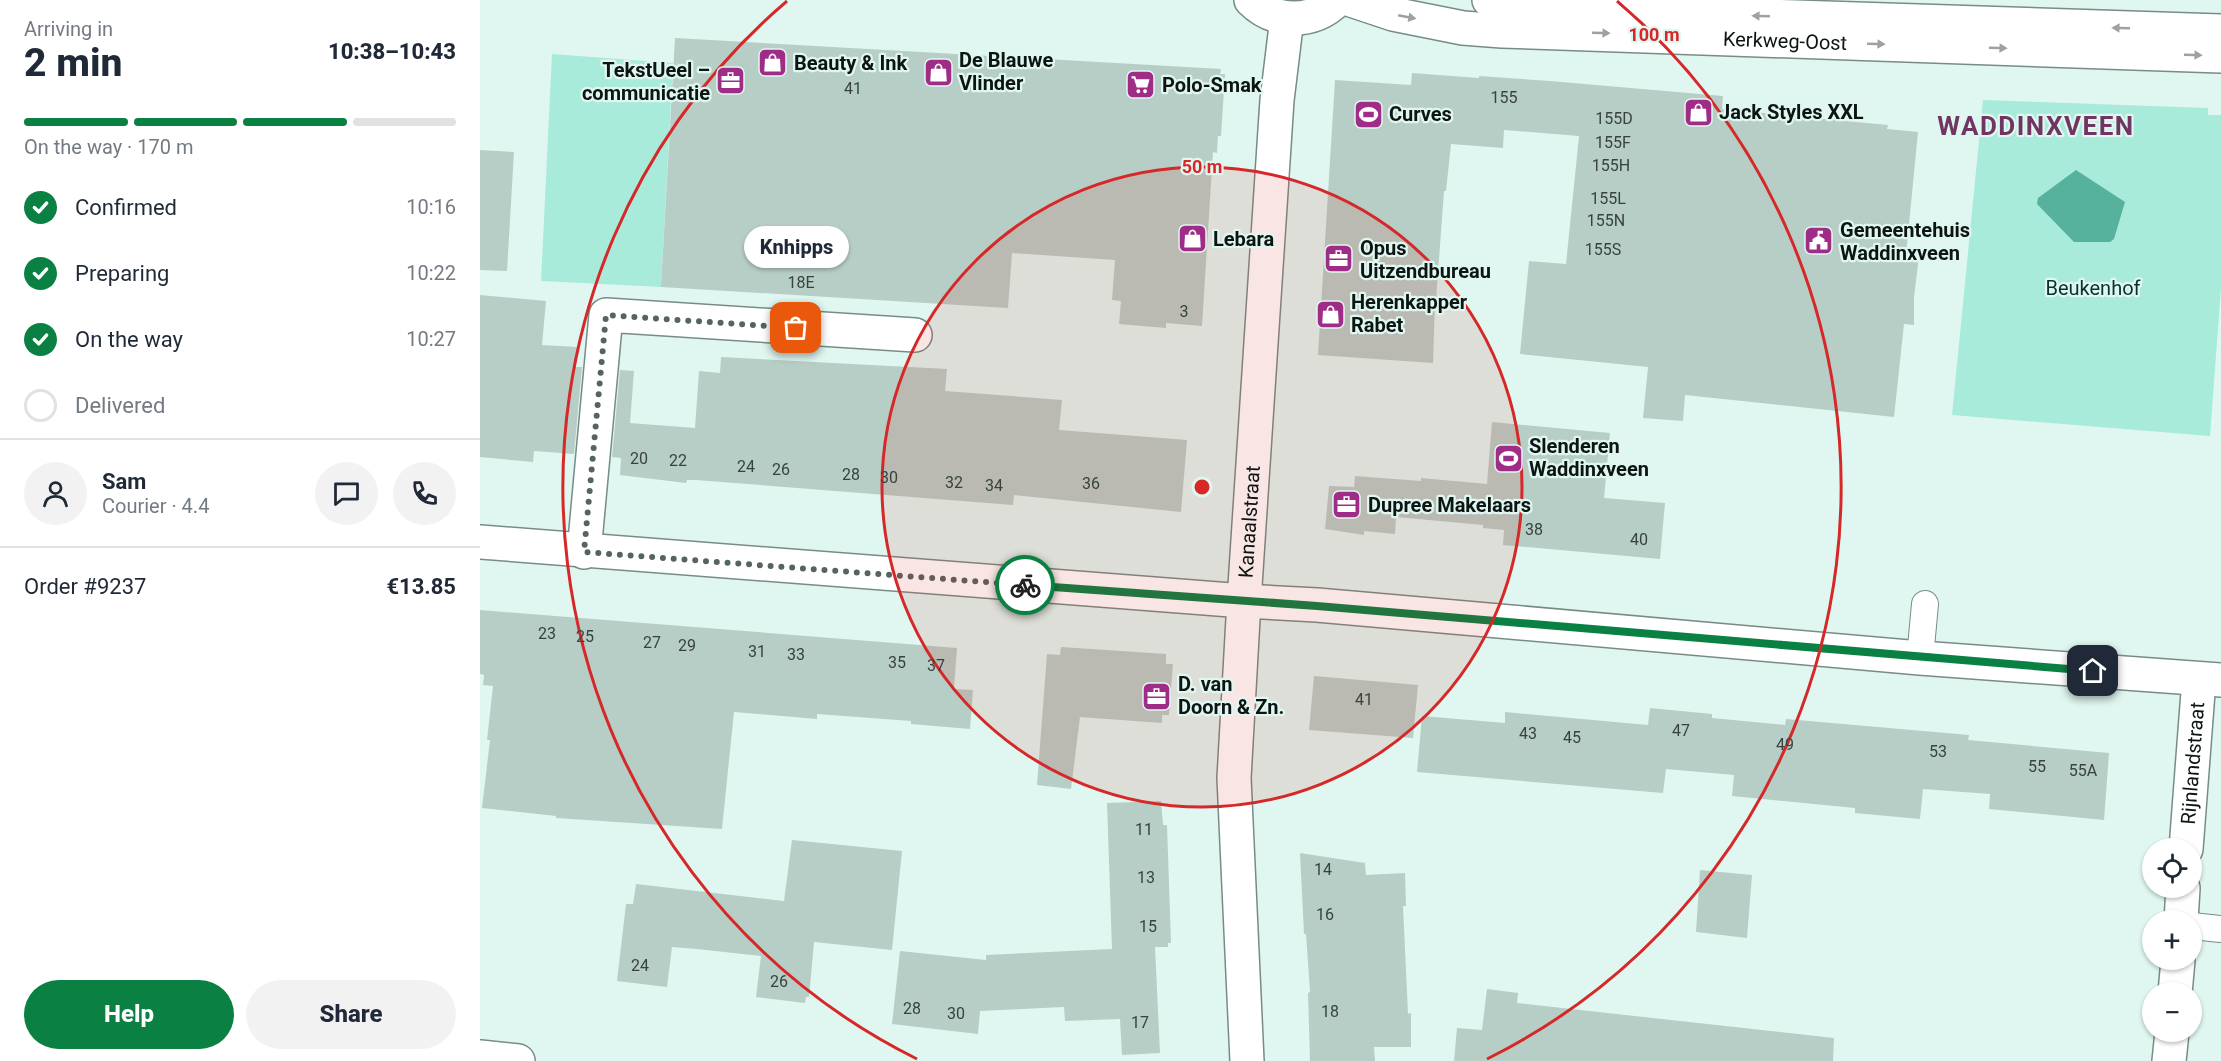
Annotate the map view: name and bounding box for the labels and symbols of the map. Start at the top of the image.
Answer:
one-way arrow [1751,11,1770,20]
one-way arrow [1398,13,1417,22]
one-way arrow [2111,23,2130,32]
text: 100 m [1628,24,1680,45]
street label: Kerkweg-Oost [1723,27,1848,55]
one-way arrow [1592,29,1611,38]
one-way arrow [1867,39,1886,48]
one-way arrow [1989,44,2008,53]
shop icon: Beauty & Ink [757,47,789,79]
place label: De Blauwe Vlinder [959,48,1053,95]
one-way arrow [2183,50,2202,59]
place label: Beauty & Ink [794,51,907,75]
shop icon: De Blauwe Vlinder [922,56,954,88]
place label: TekstUeel – communicatie [582,58,710,105]
office icon: TekstUeel – communicatie [715,65,747,97]
supermarket icon: Polo-Smak [1125,69,1157,101]
place label: Polo-Smak [1162,73,1262,97]
house number: 41 [844,79,862,98]
house number: 155 [1491,88,1517,107]
shop icon: Jack Styles XXL [1682,96,1714,128]
sports icon: Curves [1352,98,1384,130]
place label: Jack Styles XXL [1719,100,1864,124]
place label: Curves [1389,102,1452,126]
house number: 155D [1595,109,1633,128]
district label: WADDINXVEEN [1937,111,2135,141]
house number: 155F [1595,133,1631,152]
text: 50 m [1182,156,1222,177]
house number: 155H [1592,156,1630,175]
house number: 155L [1590,189,1626,208]
house number: 155N [1587,211,1625,230]
place label: Gemeentehuis Waddinxveen [1840,218,1970,265]
shop icon: Lebara [1176,223,1208,255]
public building icon: Gemeentehuis Waddinxveen [1803,225,1835,257]
callout: Knhipps [744,226,848,268]
place label: Lebara [1213,227,1275,251]
place label: Opus Uitzendbureau [1360,236,1491,283]
house number: 155S [1585,240,1621,259]
office icon: Opus Uitzendbureau [1323,243,1355,275]
house number: 18E [787,273,815,292]
park label: Beukenhof [2045,276,2141,300]
place label: Herenkapper Rabet [1351,290,1468,337]
shop icon: Herenkapper Rabet [1314,298,1346,330]
pin [770,302,821,353]
house number: 3 [1180,302,1189,321]
place label: Slenderen Waddinxveen [1529,434,1649,481]
sports icon: Slenderen Waddinxveen [1492,442,1524,474]
house number: 20 [630,449,648,468]
house number: 22 [669,451,687,470]
house number: 24 [737,457,755,476]
house number: 26 [772,460,790,479]
house number: 28 [842,465,860,484]
street label: Kanaalstraat [1234,465,1265,579]
house number: 30 [880,468,898,487]
house number: 32 [945,473,963,492]
house number: 36 [1082,474,1100,493]
house number: 34 [985,476,1003,495]
centre of rings [1192,477,1212,497]
office icon: Dupree Makelaars [1331,489,1363,521]
place label: Dupree Makelaars [1368,493,1531,517]
house number: 38 [1525,520,1543,539]
house number: 40 [1630,530,1648,549]
courier [995,555,1055,615]
house number: 23 [538,624,556,643]
house number: 25 [576,627,594,646]
house number: 27 [643,633,661,652]
house number: 29 [678,636,696,655]
house number: 31 [748,642,766,661]
house number: 33 [787,645,805,664]
pin [2067,645,2118,696]
house number: 35 [888,653,906,672]
house number: 37 [927,656,945,675]
place label: D. van Doorn & Zn. [1178,672,1284,719]
office icon: D. van Doorn & Zn. [1141,680,1173,712]
house number: 41 [1355,690,1373,709]
street label: Rijnlandstraat [2176,701,2209,825]
house number: 47 [1672,721,1690,740]
house number: 43 [1519,724,1537,743]
house number: 45 [1563,728,1581,747]
house number: 49 [1776,735,1794,754]
house number: 53 [1929,742,1947,761]
house number: 55 [2028,757,2046,776]
house number: 55A [2069,761,2098,780]
house number: 11 [1135,820,1153,839]
house number: 14 [1314,860,1332,879]
house number: 13 [1137,868,1155,887]
house number: 16 [1316,905,1334,924]
house number: 15 [1139,917,1157,936]
house number: 24 [631,956,649,975]
house number: 26 [770,972,788,991]
house number: 28 [903,999,921,1018]
house number: 18 [1321,1002,1339,1021]
house number: 30 [947,1004,965,1023]
house number: 17 [1131,1013,1149,1032]

